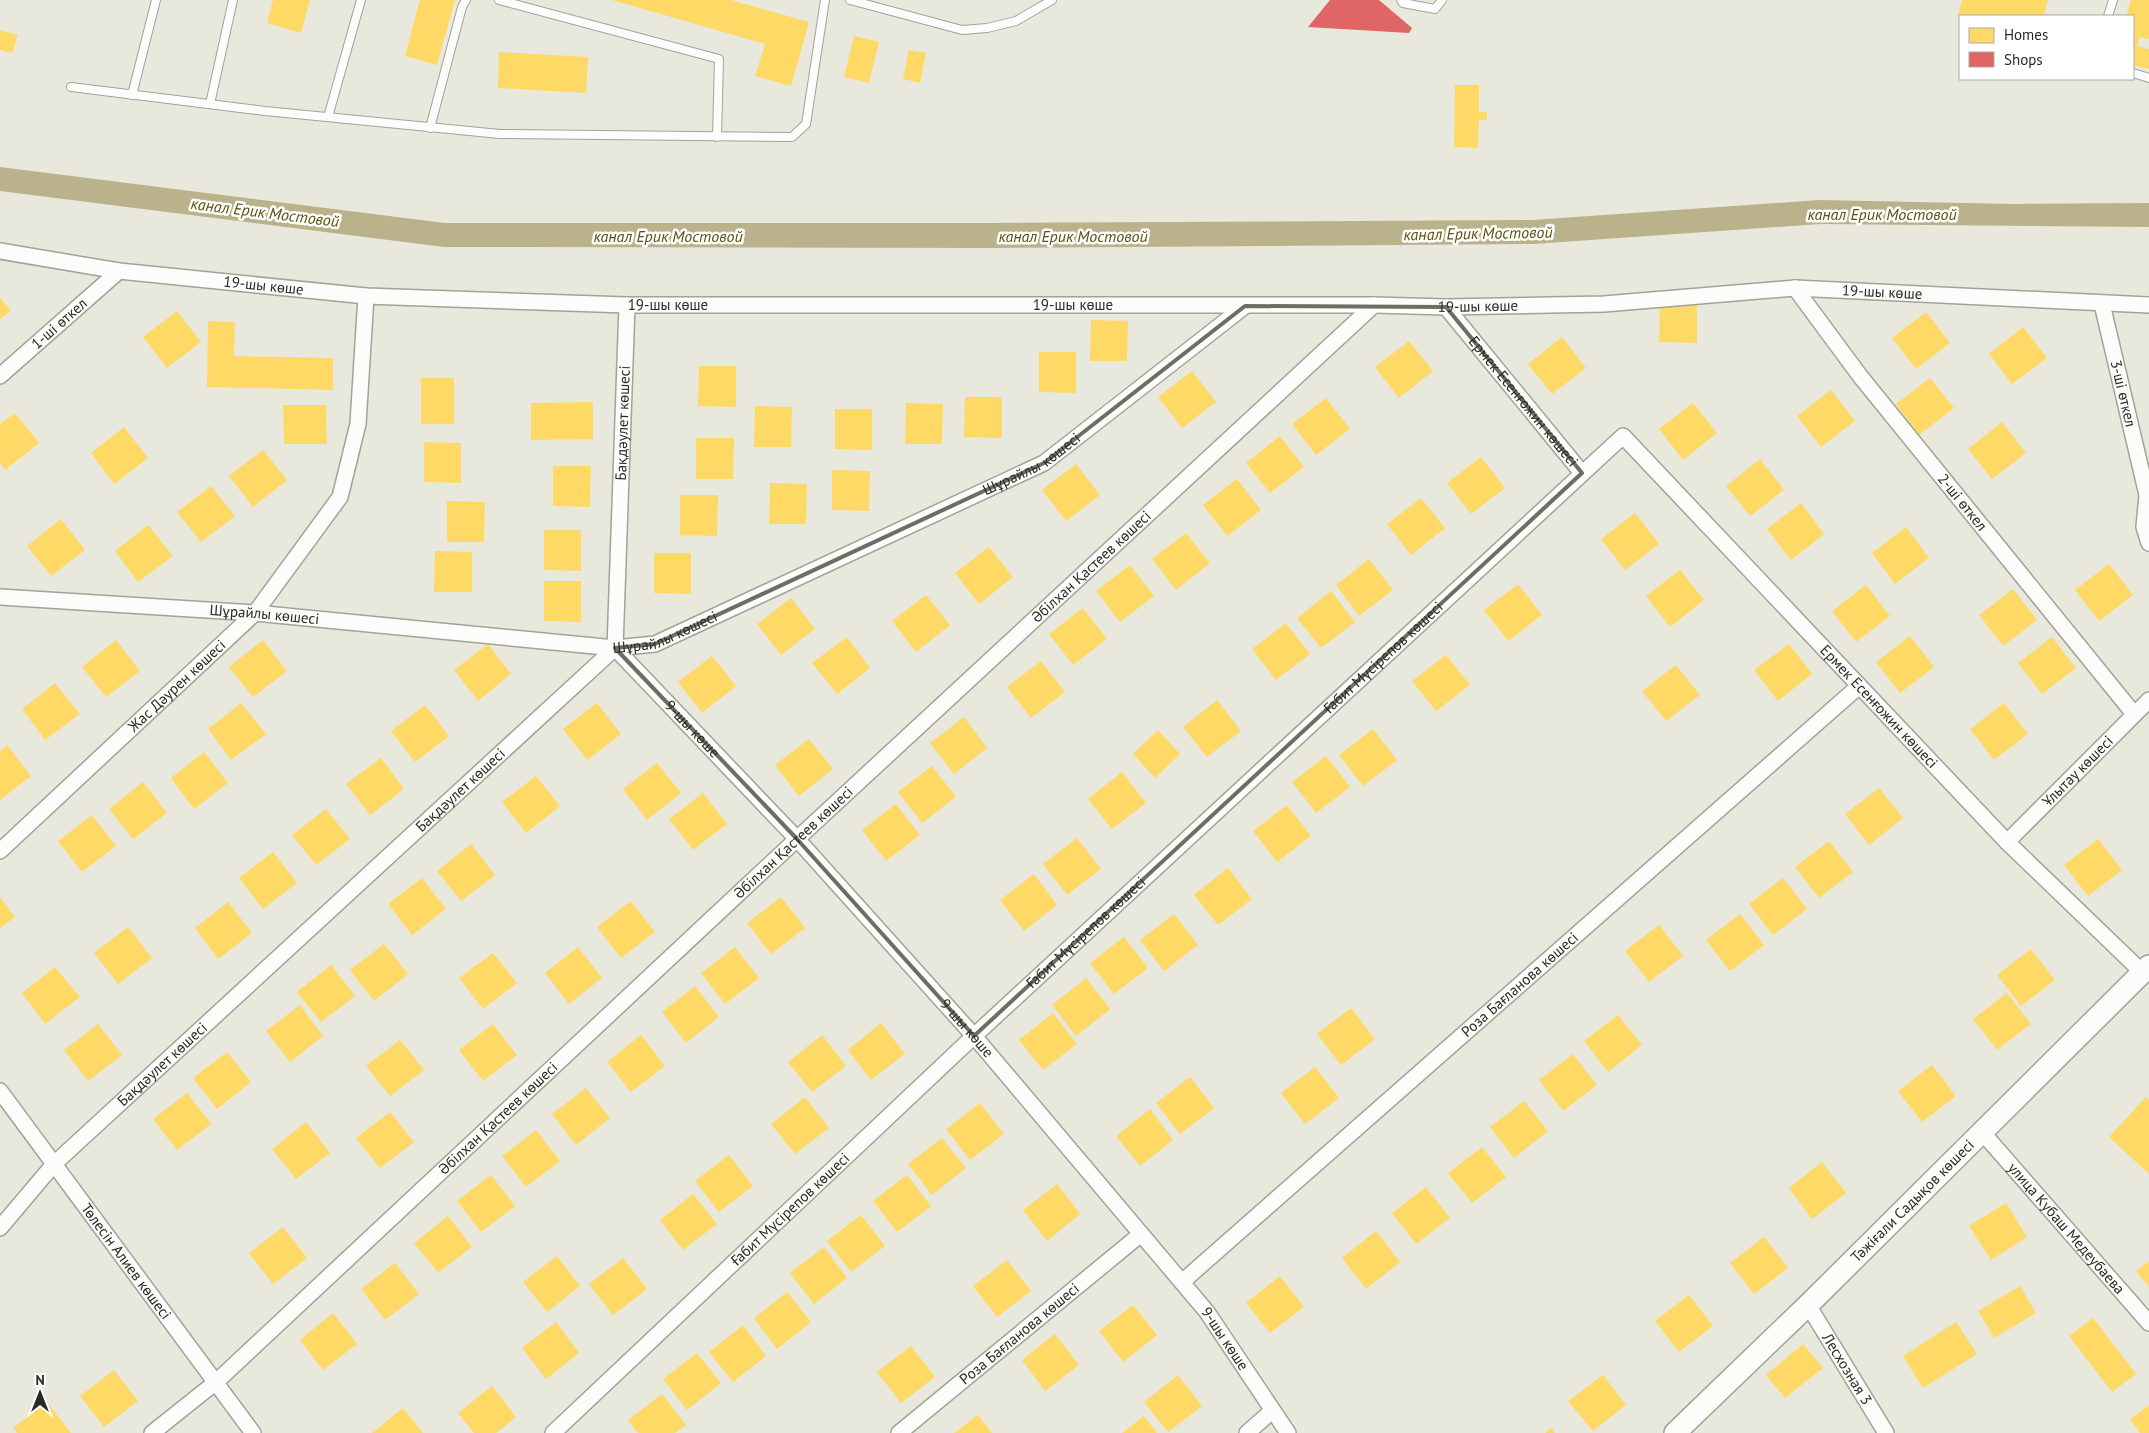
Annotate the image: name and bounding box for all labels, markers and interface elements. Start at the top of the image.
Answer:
legend [1959,15,2134,80]
text: Homes [2004,25,2048,44]
text: Shops [2004,50,2043,69]
water label: канал Ерик Мостовой [190,193,340,231]
water label: канал Ерик Мостовой [1807,204,1957,224]
water label: канал Ерик Мостовой [1403,222,1553,244]
water label: канал Ерик Мостовой [593,226,743,246]
water label: канал Ерик Мостовой [998,226,1148,246]
street label: 19-шы көше [223,272,305,299]
street label: 19-шы көше [1841,280,1923,303]
street label: 1-шi өткел [27,294,91,353]
street label: 19-шы көше [628,295,708,314]
street label: 19-шы көше [1033,295,1113,314]
street label: 19-шы көше [1437,296,1518,316]
street label: Ермек Есенғожин көшесі [1465,332,1583,470]
street label: 3-шi өткел [2107,358,2141,429]
street label: Бақдәулет көшесi [611,365,634,481]
street label: Шұрайлы көшесі [980,428,1084,499]
street label: 2-шi өткел [1934,469,1992,535]
street label: Әбілхан Қастеев көшесi [1027,506,1155,626]
street label: Ғабит Мүсірепов көшесi [1319,597,1447,717]
street label: Шұрайлы көшесі [209,600,320,628]
street label: Шұрайлы көшесі [612,606,720,657]
street label: Жас Дәурен көшесі [123,635,229,736]
street label: Ермек Есенғожин көшесі [1816,641,1942,772]
street label: 9-шы көше [661,696,724,761]
street label: Ұлытау көшесi [2038,731,2117,810]
street label: Бақдәулет көшесi [411,744,509,836]
street label: Әбілхан Қастеев көшесi [729,782,857,902]
street label: Ғабит Мүсірепов көшесi [1022,872,1149,992]
street label: Роза Бағланова көшесi [1457,928,1582,1041]
street label: 9-шы көше [936,994,998,1061]
street label: Бақдәулет көшесi [113,1018,211,1110]
street label: Әбілхан Қастеев көшесi [434,1058,561,1178]
street label: Тәжіғали Садықов көшесі [1846,1135,1978,1266]
street label: Ғабит Мүсірепов көшесi [726,1148,853,1270]
street label: улица Кубаш Медеубаева [2004,1158,2129,1298]
street label: Төлесін Алиев көшесі [77,1199,176,1323]
street label: Роза Бағланова көшесi [955,1279,1083,1388]
street label: 9-шы көше [1197,1303,1253,1374]
street label: Лесхозная 3 [1818,1329,1876,1408]
north arrow [15,1368,65,1418]
text: N [35,1371,45,1389]

